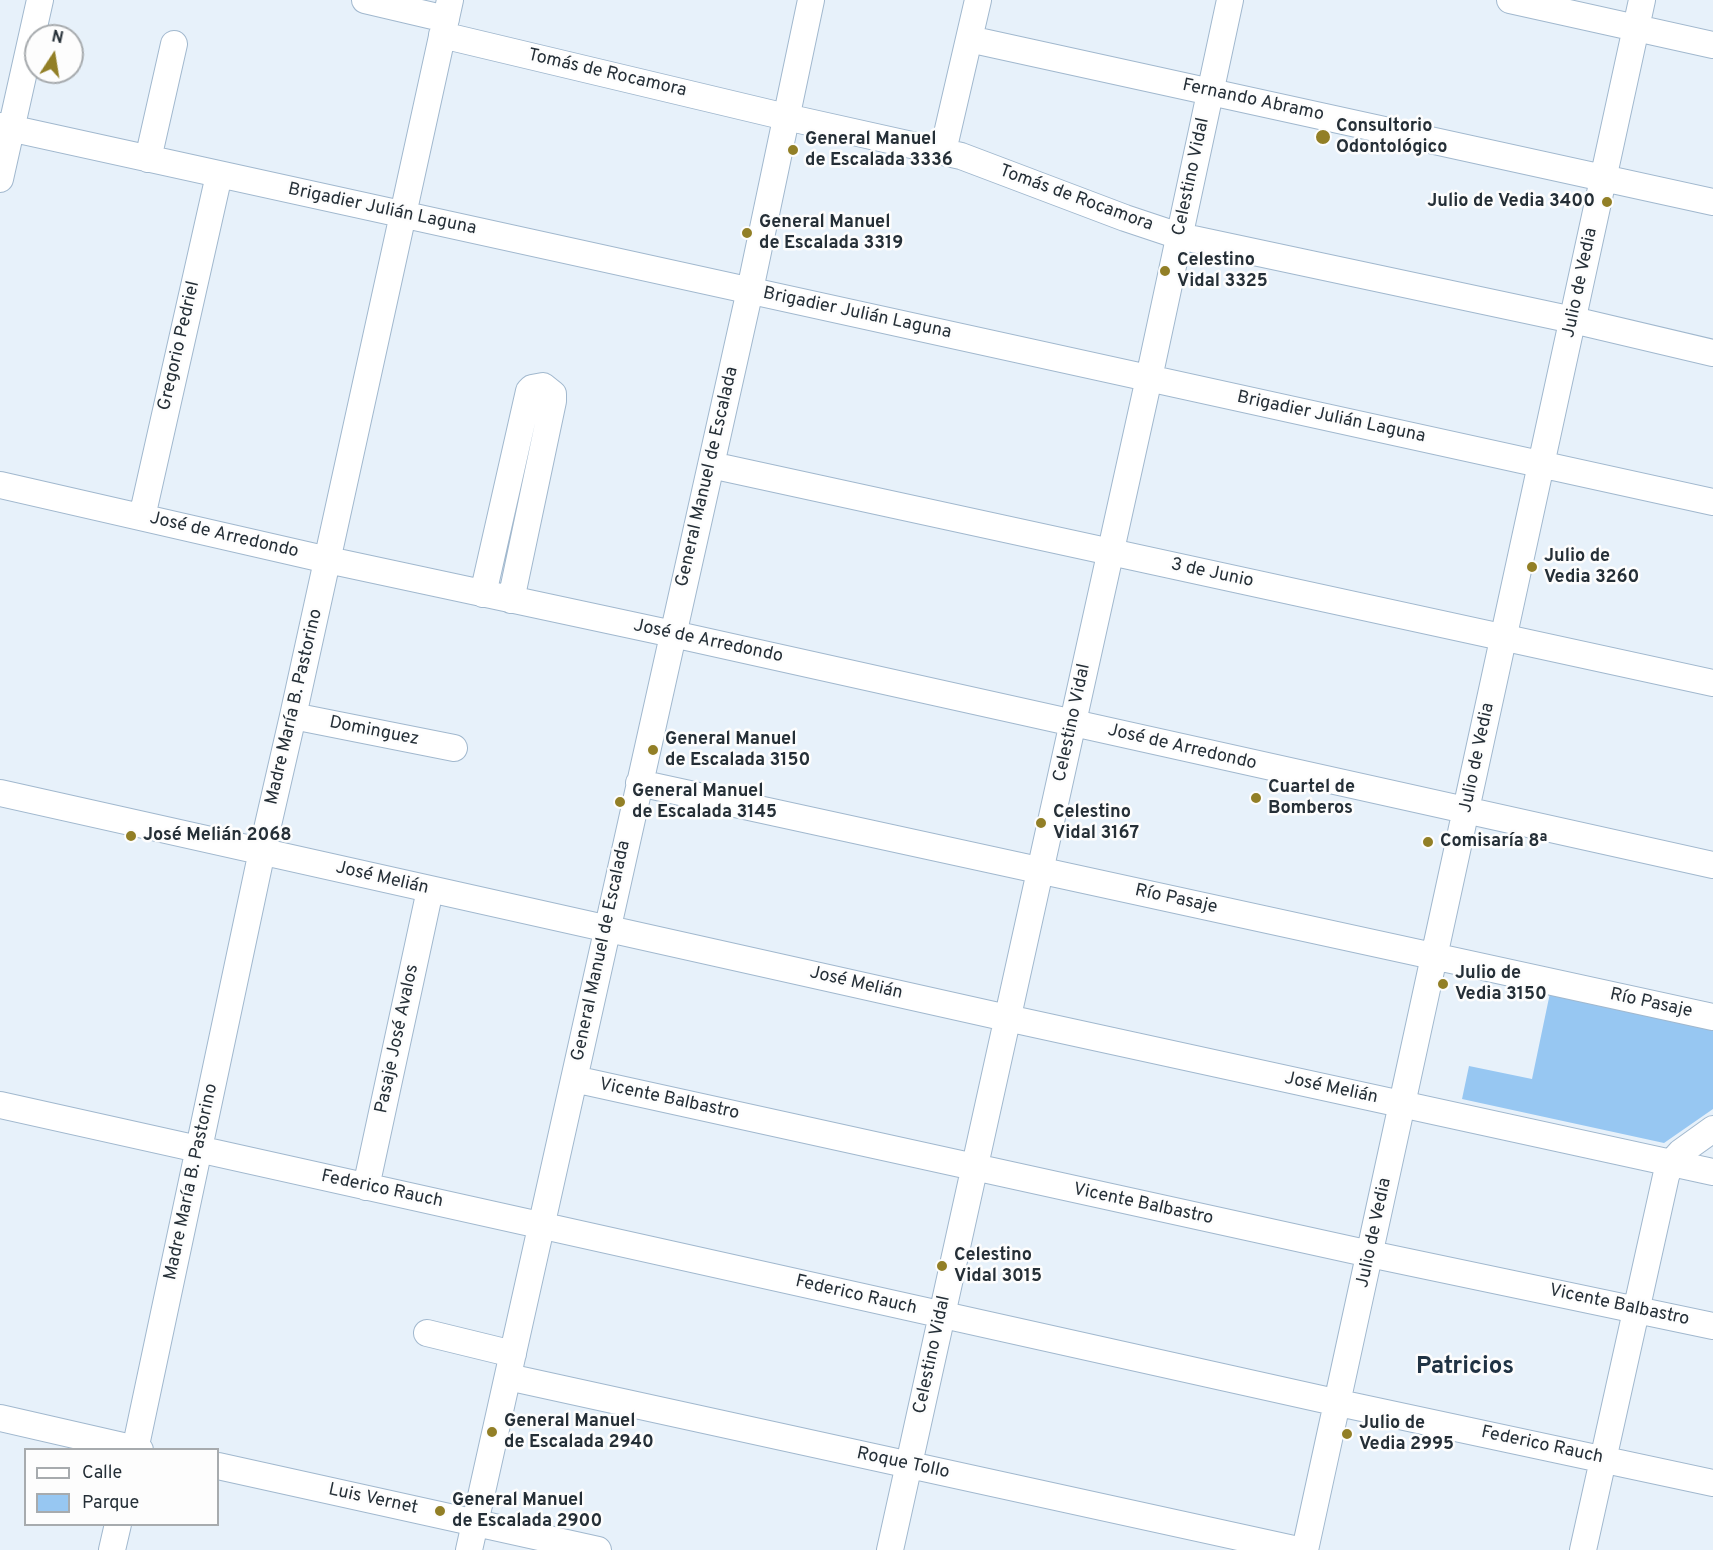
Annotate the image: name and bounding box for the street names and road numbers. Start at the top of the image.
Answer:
street label: Tomás de Rocamora [526,45,688,103]
street label: Fernando Abramo [1180,75,1326,127]
street label: Celestino Vidal [1169,116,1215,238]
street label: Tomás de Rocamora [996,161,1156,237]
street label: Brigadier Julián Laguna [286,179,478,241]
street label: Julio de Vedia [1559,226,1603,340]
street label: Gregorio Pedriel [155,279,205,413]
street label: Brigadier Julián Laguna [761,283,953,345]
street label: General Manuel de Escalada [672,365,744,589]
street label: Brigadier Julián Laguna [1235,387,1427,449]
street label: José de Arredondo [147,508,301,564]
street label: 3 de Junio [1169,555,1255,593]
street label: Madre María B. Pastorino [262,607,328,807]
street label: José de Arredondo [631,616,785,668]
street label: Celestino Vidal [1050,662,1096,784]
street label: Julio de Vedia [1456,701,1500,815]
street label: Dominguez [327,713,421,751]
street label: José de Arredondo [1105,720,1259,776]
street label: General Manuel de Escalada [568,839,636,1063]
street label: José Melián [333,858,431,900]
street label: Río Pasaje [1133,881,1219,919]
street label: Pasaje José Avalos [372,963,424,1115]
street label: José Melián [807,963,905,1005]
street label: Río Pasaje [1608,985,1694,1023]
street label: José Melián [1282,1069,1380,1109]
street label: Vicente Balbastro [597,1075,741,1125]
street label: Madre María B. Pastorino [161,1082,223,1282]
street label: Federico Rauch [319,1167,445,1213]
street label: Julio de Vedia [1353,1176,1397,1290]
street label: Vicente Balbastro [1071,1180,1215,1230]
street label: Federico Rauch [793,1272,919,1320]
street label: Vicente Balbastro [1547,1281,1691,1331]
street label: Celestino Vidal [910,1294,956,1416]
street label: Federico Rauch [1479,1423,1605,1469]
street label: Roque Tollo [855,1444,951,1484]
street label: Luis Vernet [326,1480,420,1520]

